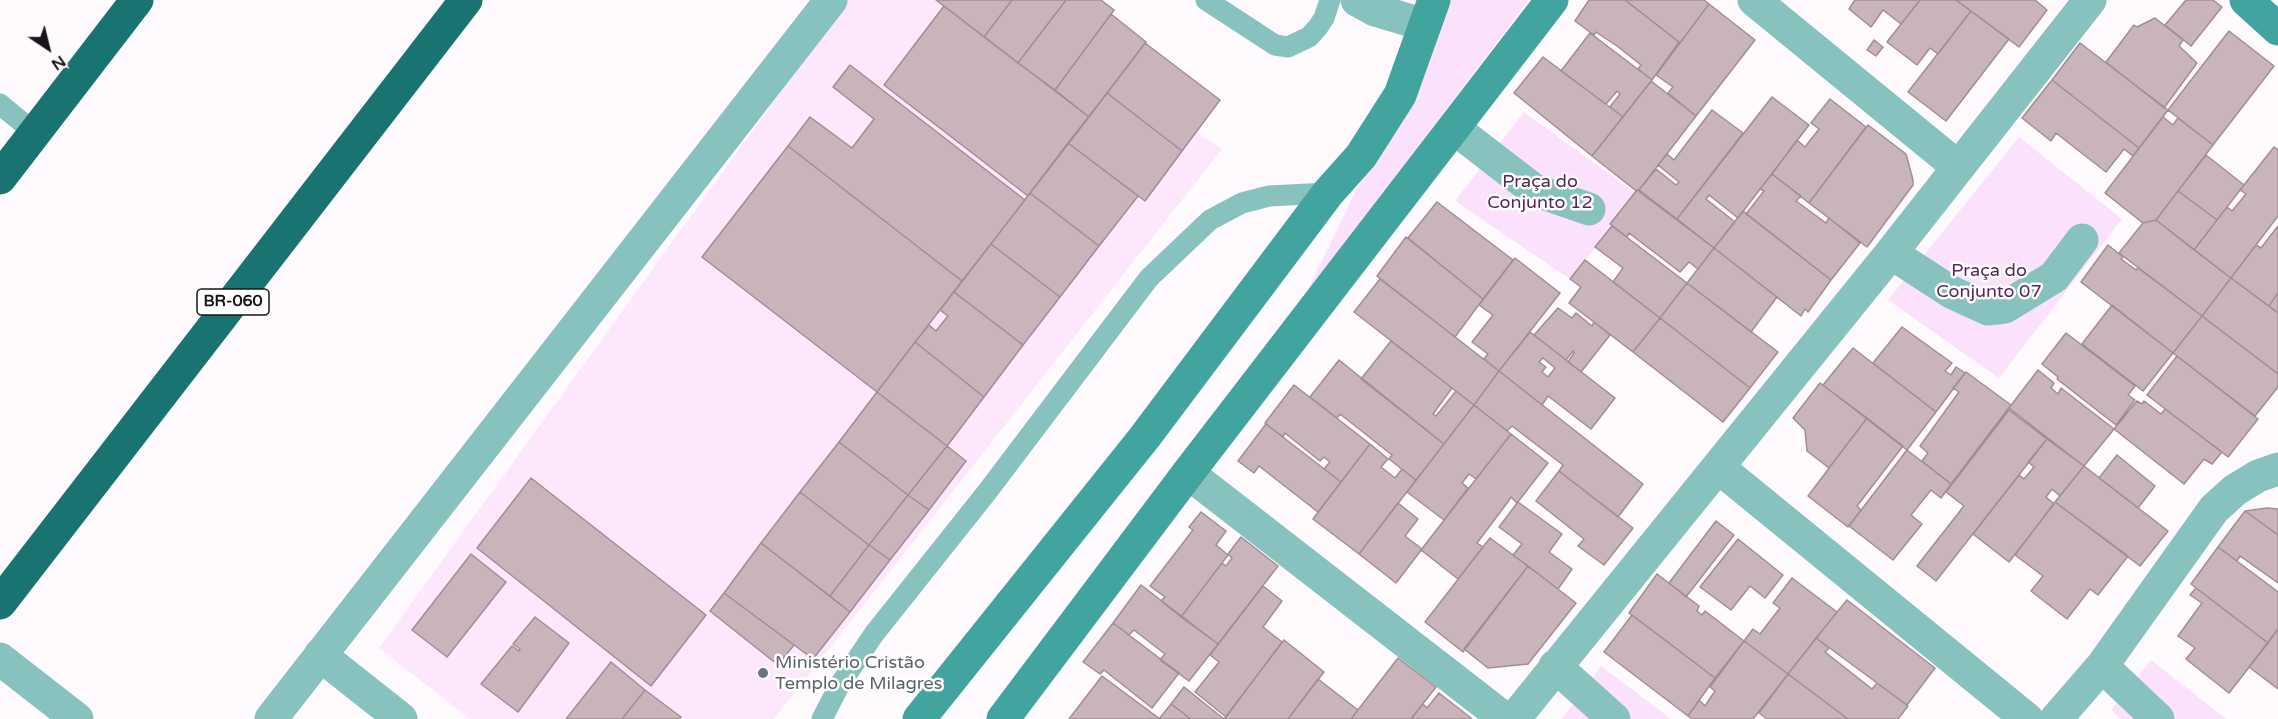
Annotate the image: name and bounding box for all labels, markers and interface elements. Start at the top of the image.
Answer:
north arrow [18,18,78,78]
text: N [47,51,69,75]
park label: Praça do Conjunto 12 [1487,171,1593,213]
park label: Praça do Conjunto 07 [1936,260,2042,302]
road number: BR-060 [197,289,269,315]
place label: Ministério Cristão Templo de Milagres [775,652,942,694]
marker: Ministério Cristão Templo de Milagres [756,666,770,680]

